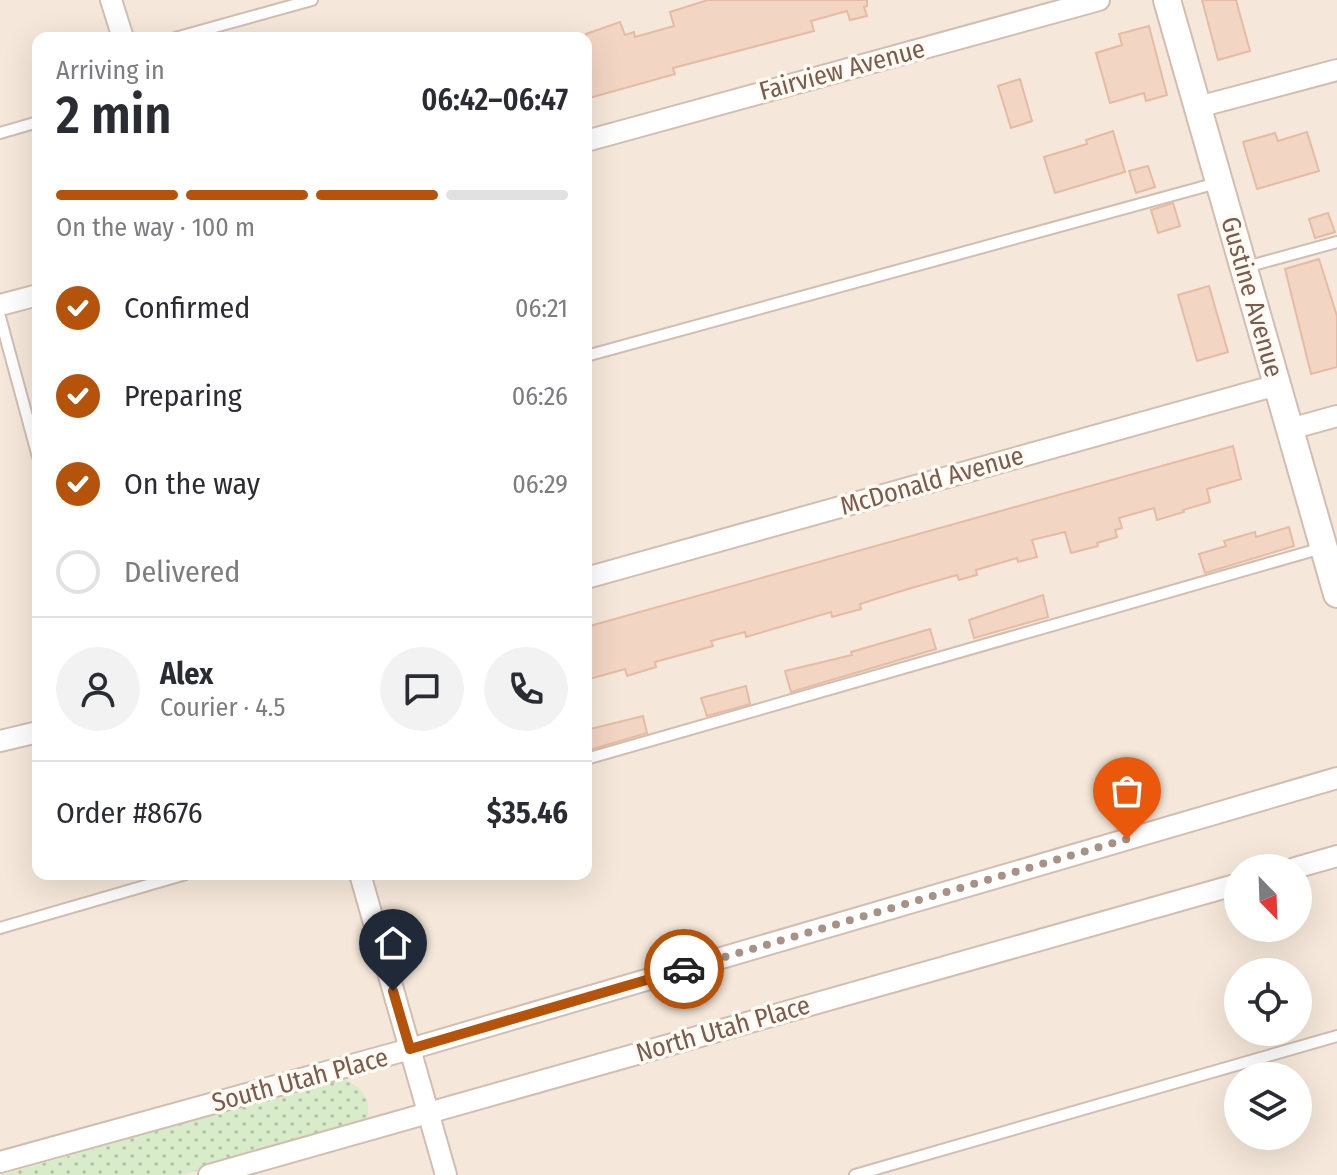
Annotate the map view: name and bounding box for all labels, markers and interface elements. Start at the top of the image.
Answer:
street label: Fairview Avenue [756,33,928,107]
text: Arriving in [56,55,165,86]
text: 06:42–06:47 [421,82,568,118]
text: 2 min [56,84,172,147]
text: On the way · 100 m [56,212,255,243]
street label: Gustine Avenue [1214,213,1290,381]
icon: check [56,286,100,330]
text: Confirmed [124,290,250,326]
text: 06:21 [515,293,568,324]
icon: check [56,374,100,418]
text: Preparing [124,378,242,414]
text: 06:26 [512,381,568,412]
street label: McDonald Avenue [837,440,1027,522]
icon: check [56,462,100,506]
text: On the way [124,466,260,502]
text: 06:29 [512,469,568,500]
text: Delivered [124,554,240,590]
button: person [56,647,140,731]
button: chat [380,647,464,731]
button: phone [484,647,568,731]
text: Alex [160,656,213,692]
text: Courier · 4.5 [160,692,286,723]
pin [1093,757,1161,839]
icon: bag [1105,769,1149,813]
text: Order #8676 [56,795,203,831]
text: $35.46 [487,795,568,831]
north arrow [1224,854,1312,942]
map controls [1224,854,1312,1150]
pin [359,909,427,991]
icon: home [371,921,415,965]
courier [644,929,724,1009]
icon: car [662,947,706,991]
button: locate [1224,958,1312,1046]
street label: North Utah Place [633,989,813,1069]
street label: South Utah Place [209,1042,391,1118]
button: layers [1224,1062,1312,1150]

